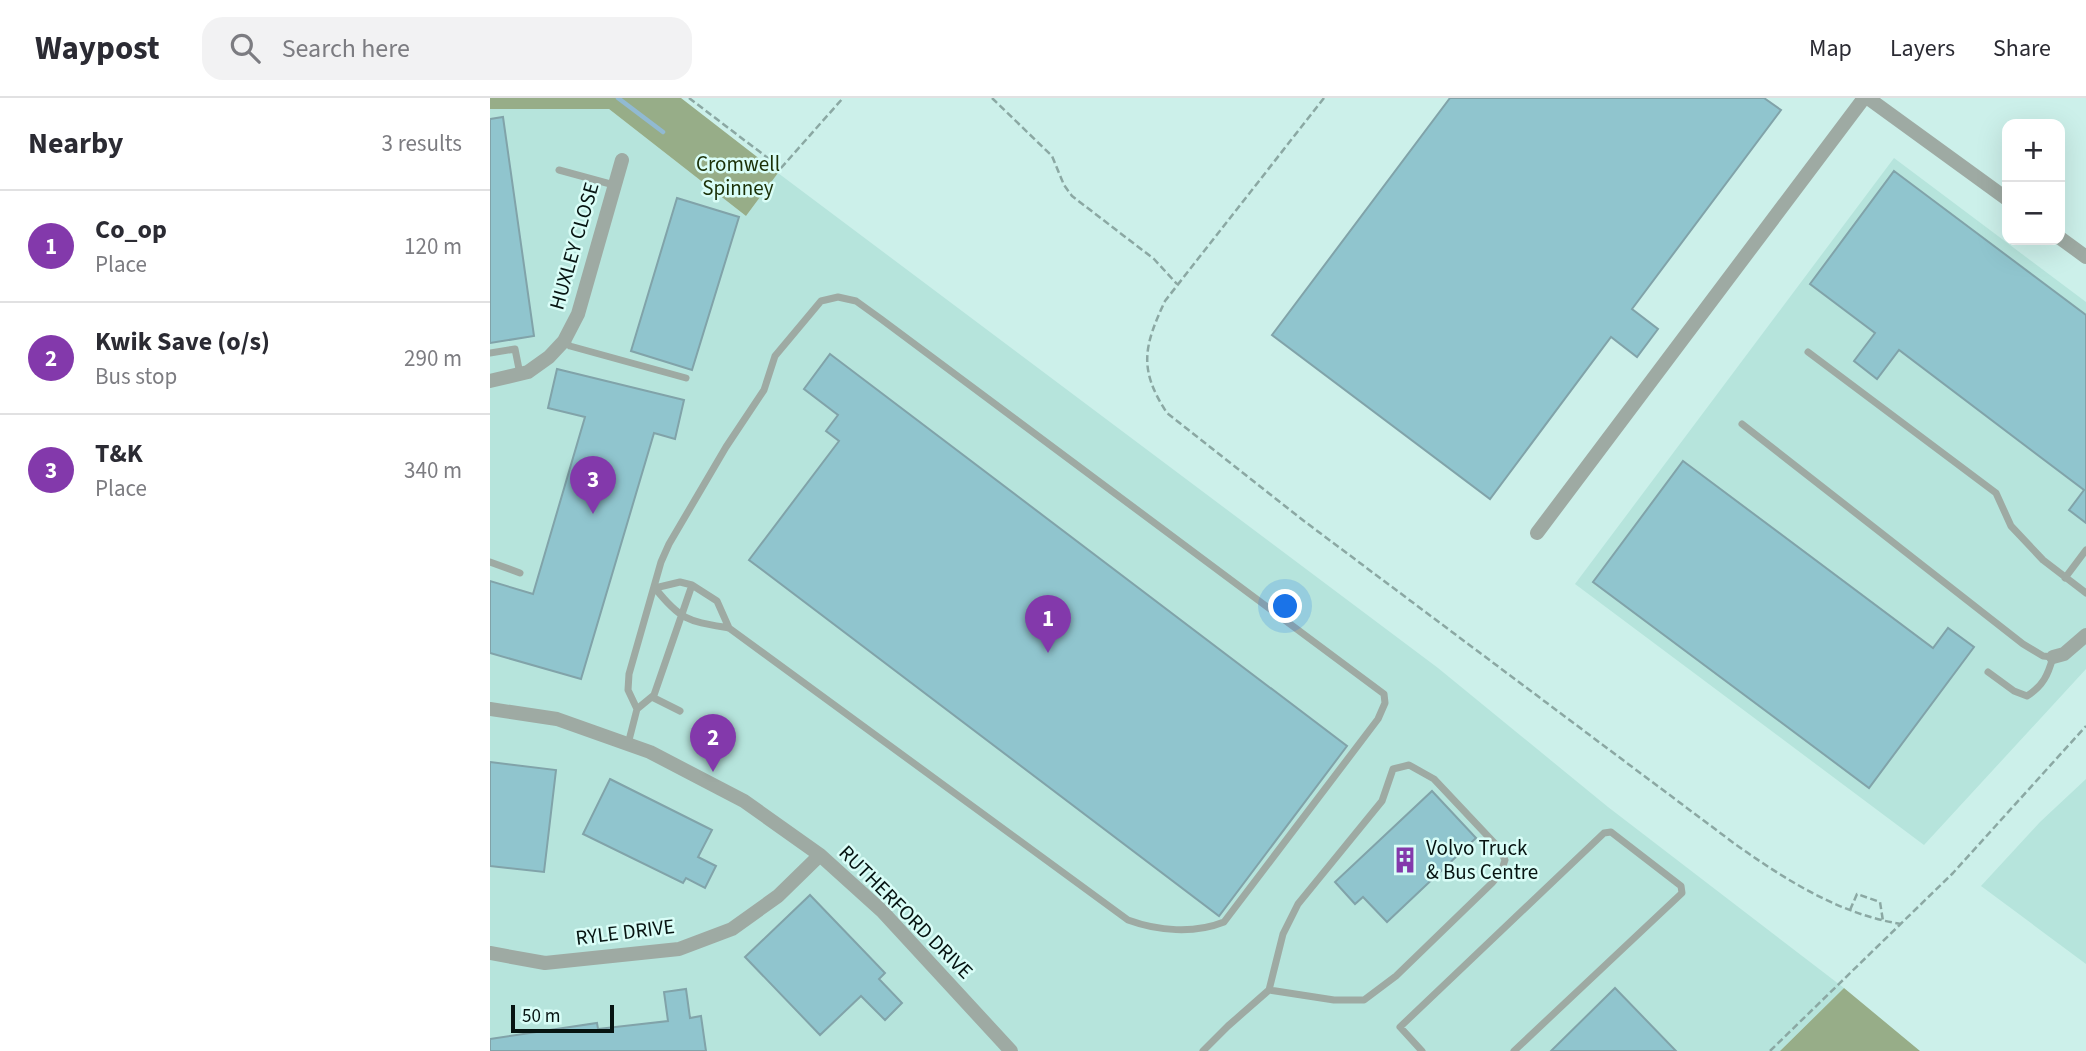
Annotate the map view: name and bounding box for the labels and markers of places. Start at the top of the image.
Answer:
pin: 3 [570,456,616,514]
pin: 1 [1025,595,1071,653]
pin: 2 [690,714,736,772]
place label: Volvo Truck & Bus Centre [1426,833,1538,887]
building icon: Volvo Truck & Bus Centre [1390,845,1420,875]

